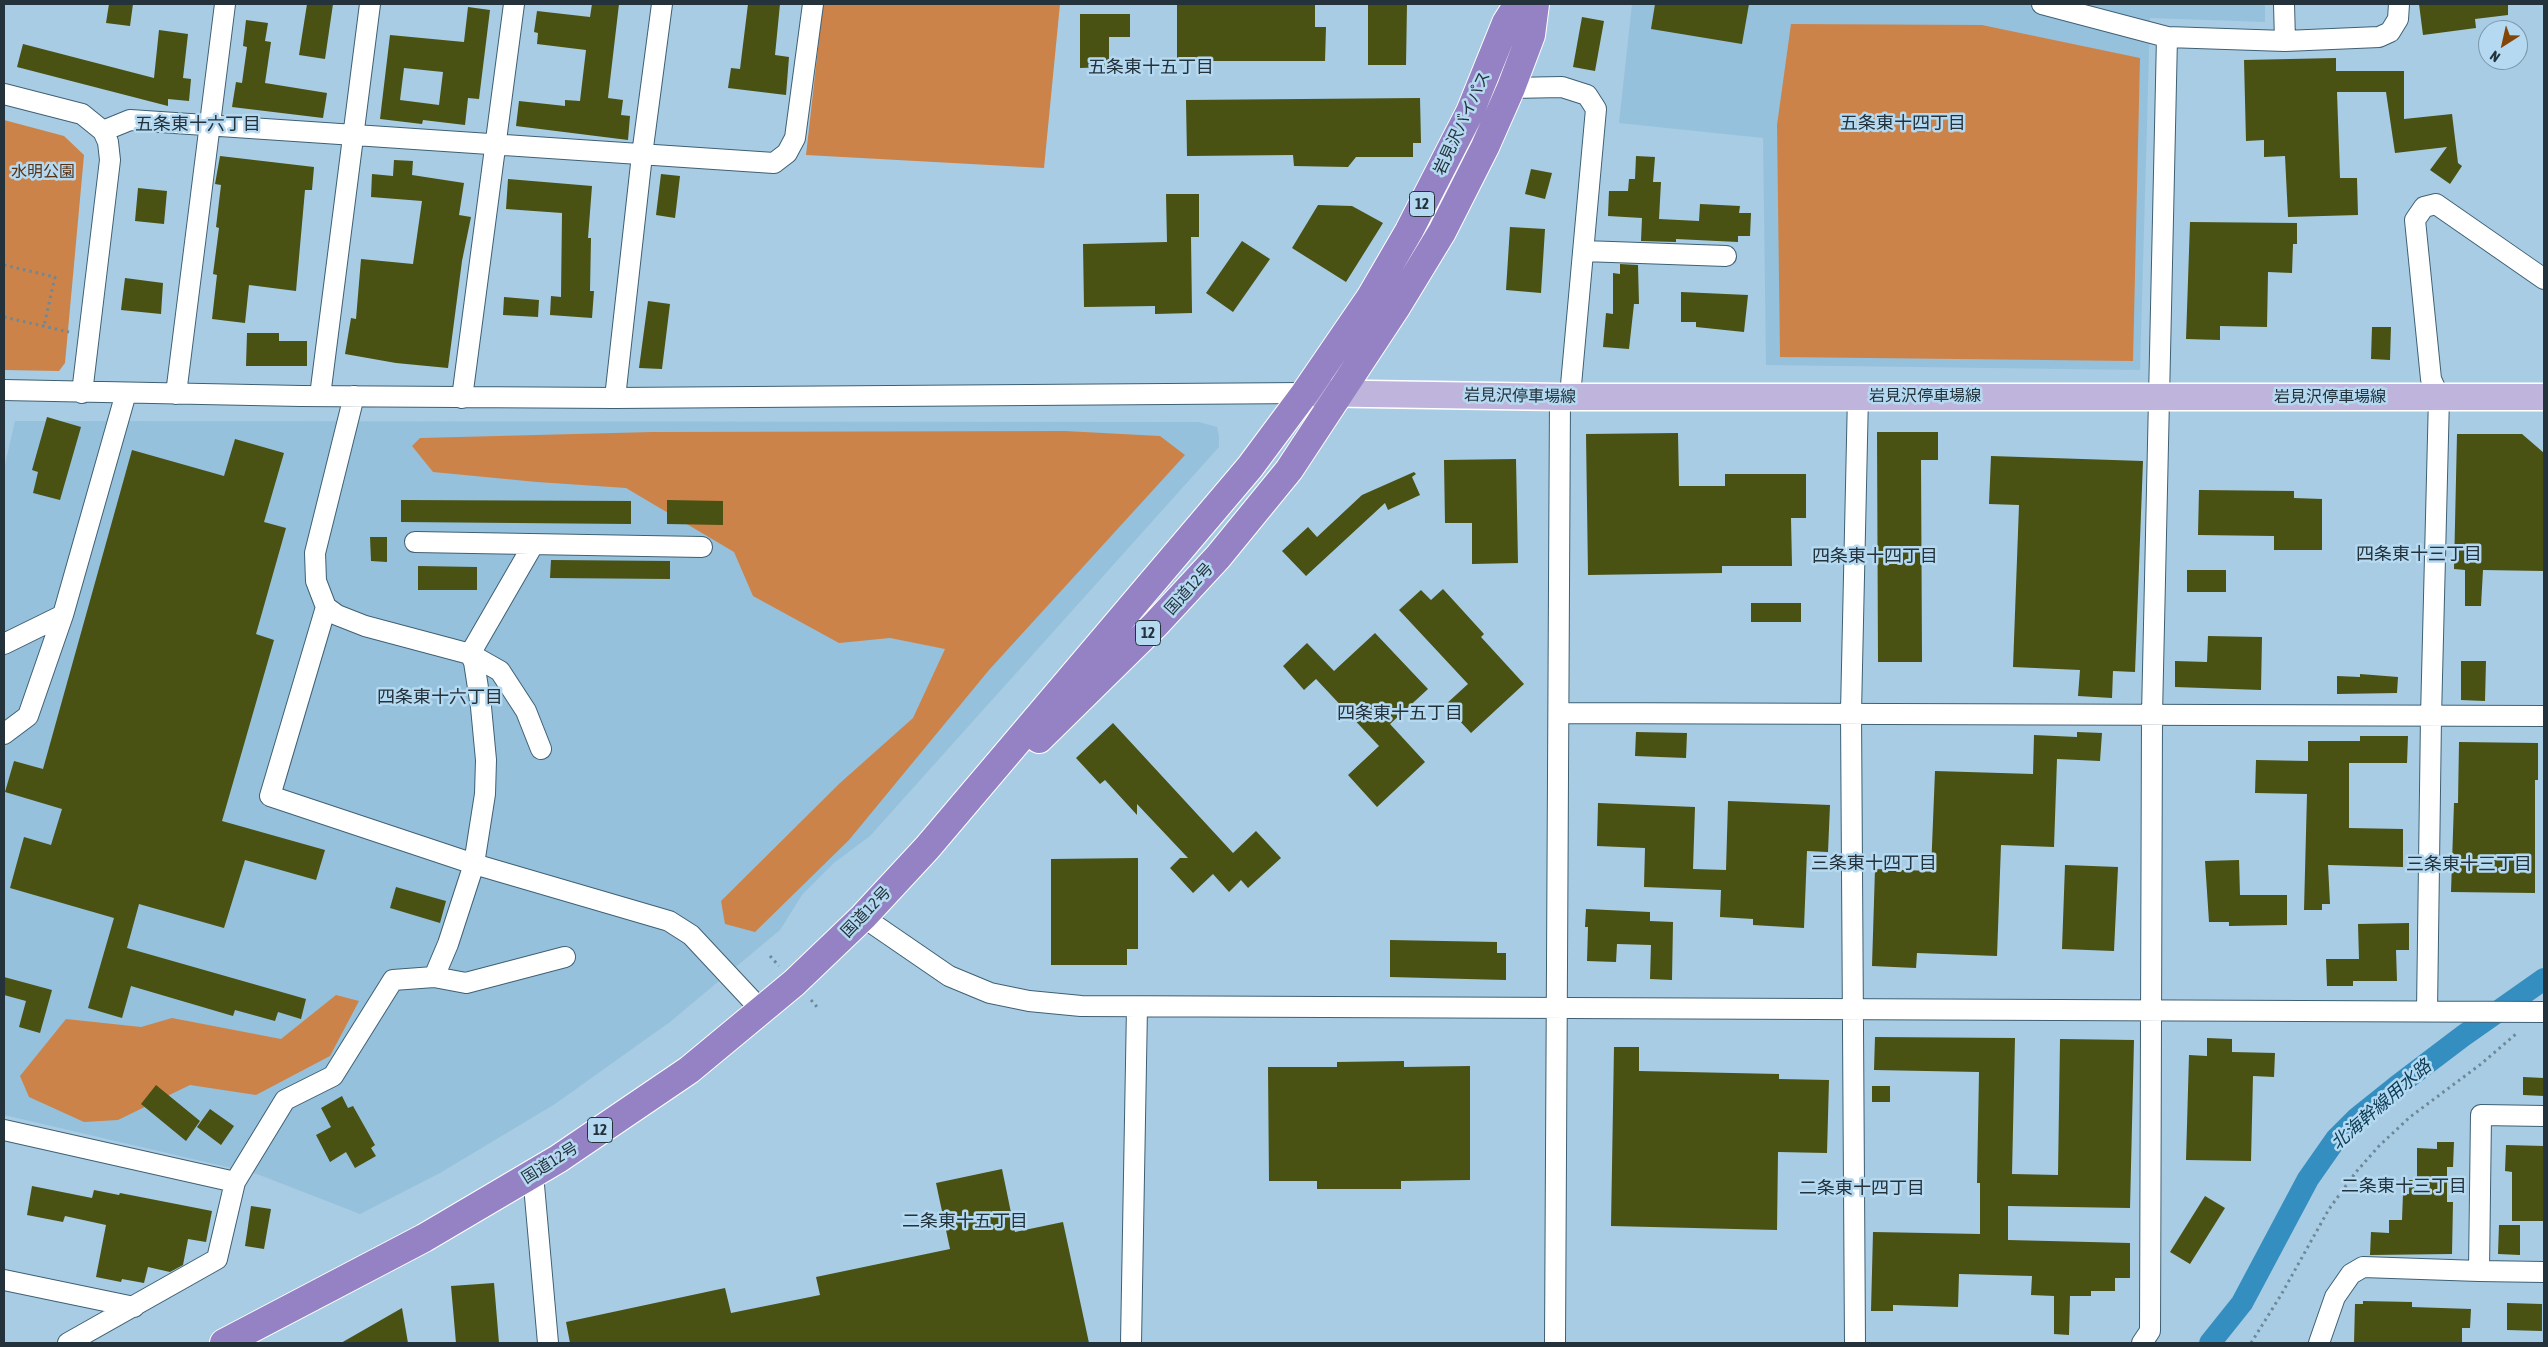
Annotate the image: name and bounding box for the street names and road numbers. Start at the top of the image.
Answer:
street label: 岩見沢バイパス [1430,68,1494,178]
road number: 12 [1410,192,1434,216]
street label: 岩見沢停車場線 [1464,385,1576,407]
street label: 岩見沢停車場線 [1869,386,1981,406]
street label: 岩見沢停車場線 [2274,387,2386,407]
street label: 国道12号 [1161,559,1217,619]
road number: 12 [1136,620,1160,646]
street label: 国道12号 [837,883,895,941]
road number: 12 [588,1118,612,1142]
street label: 国道12号 [518,1138,582,1188]

